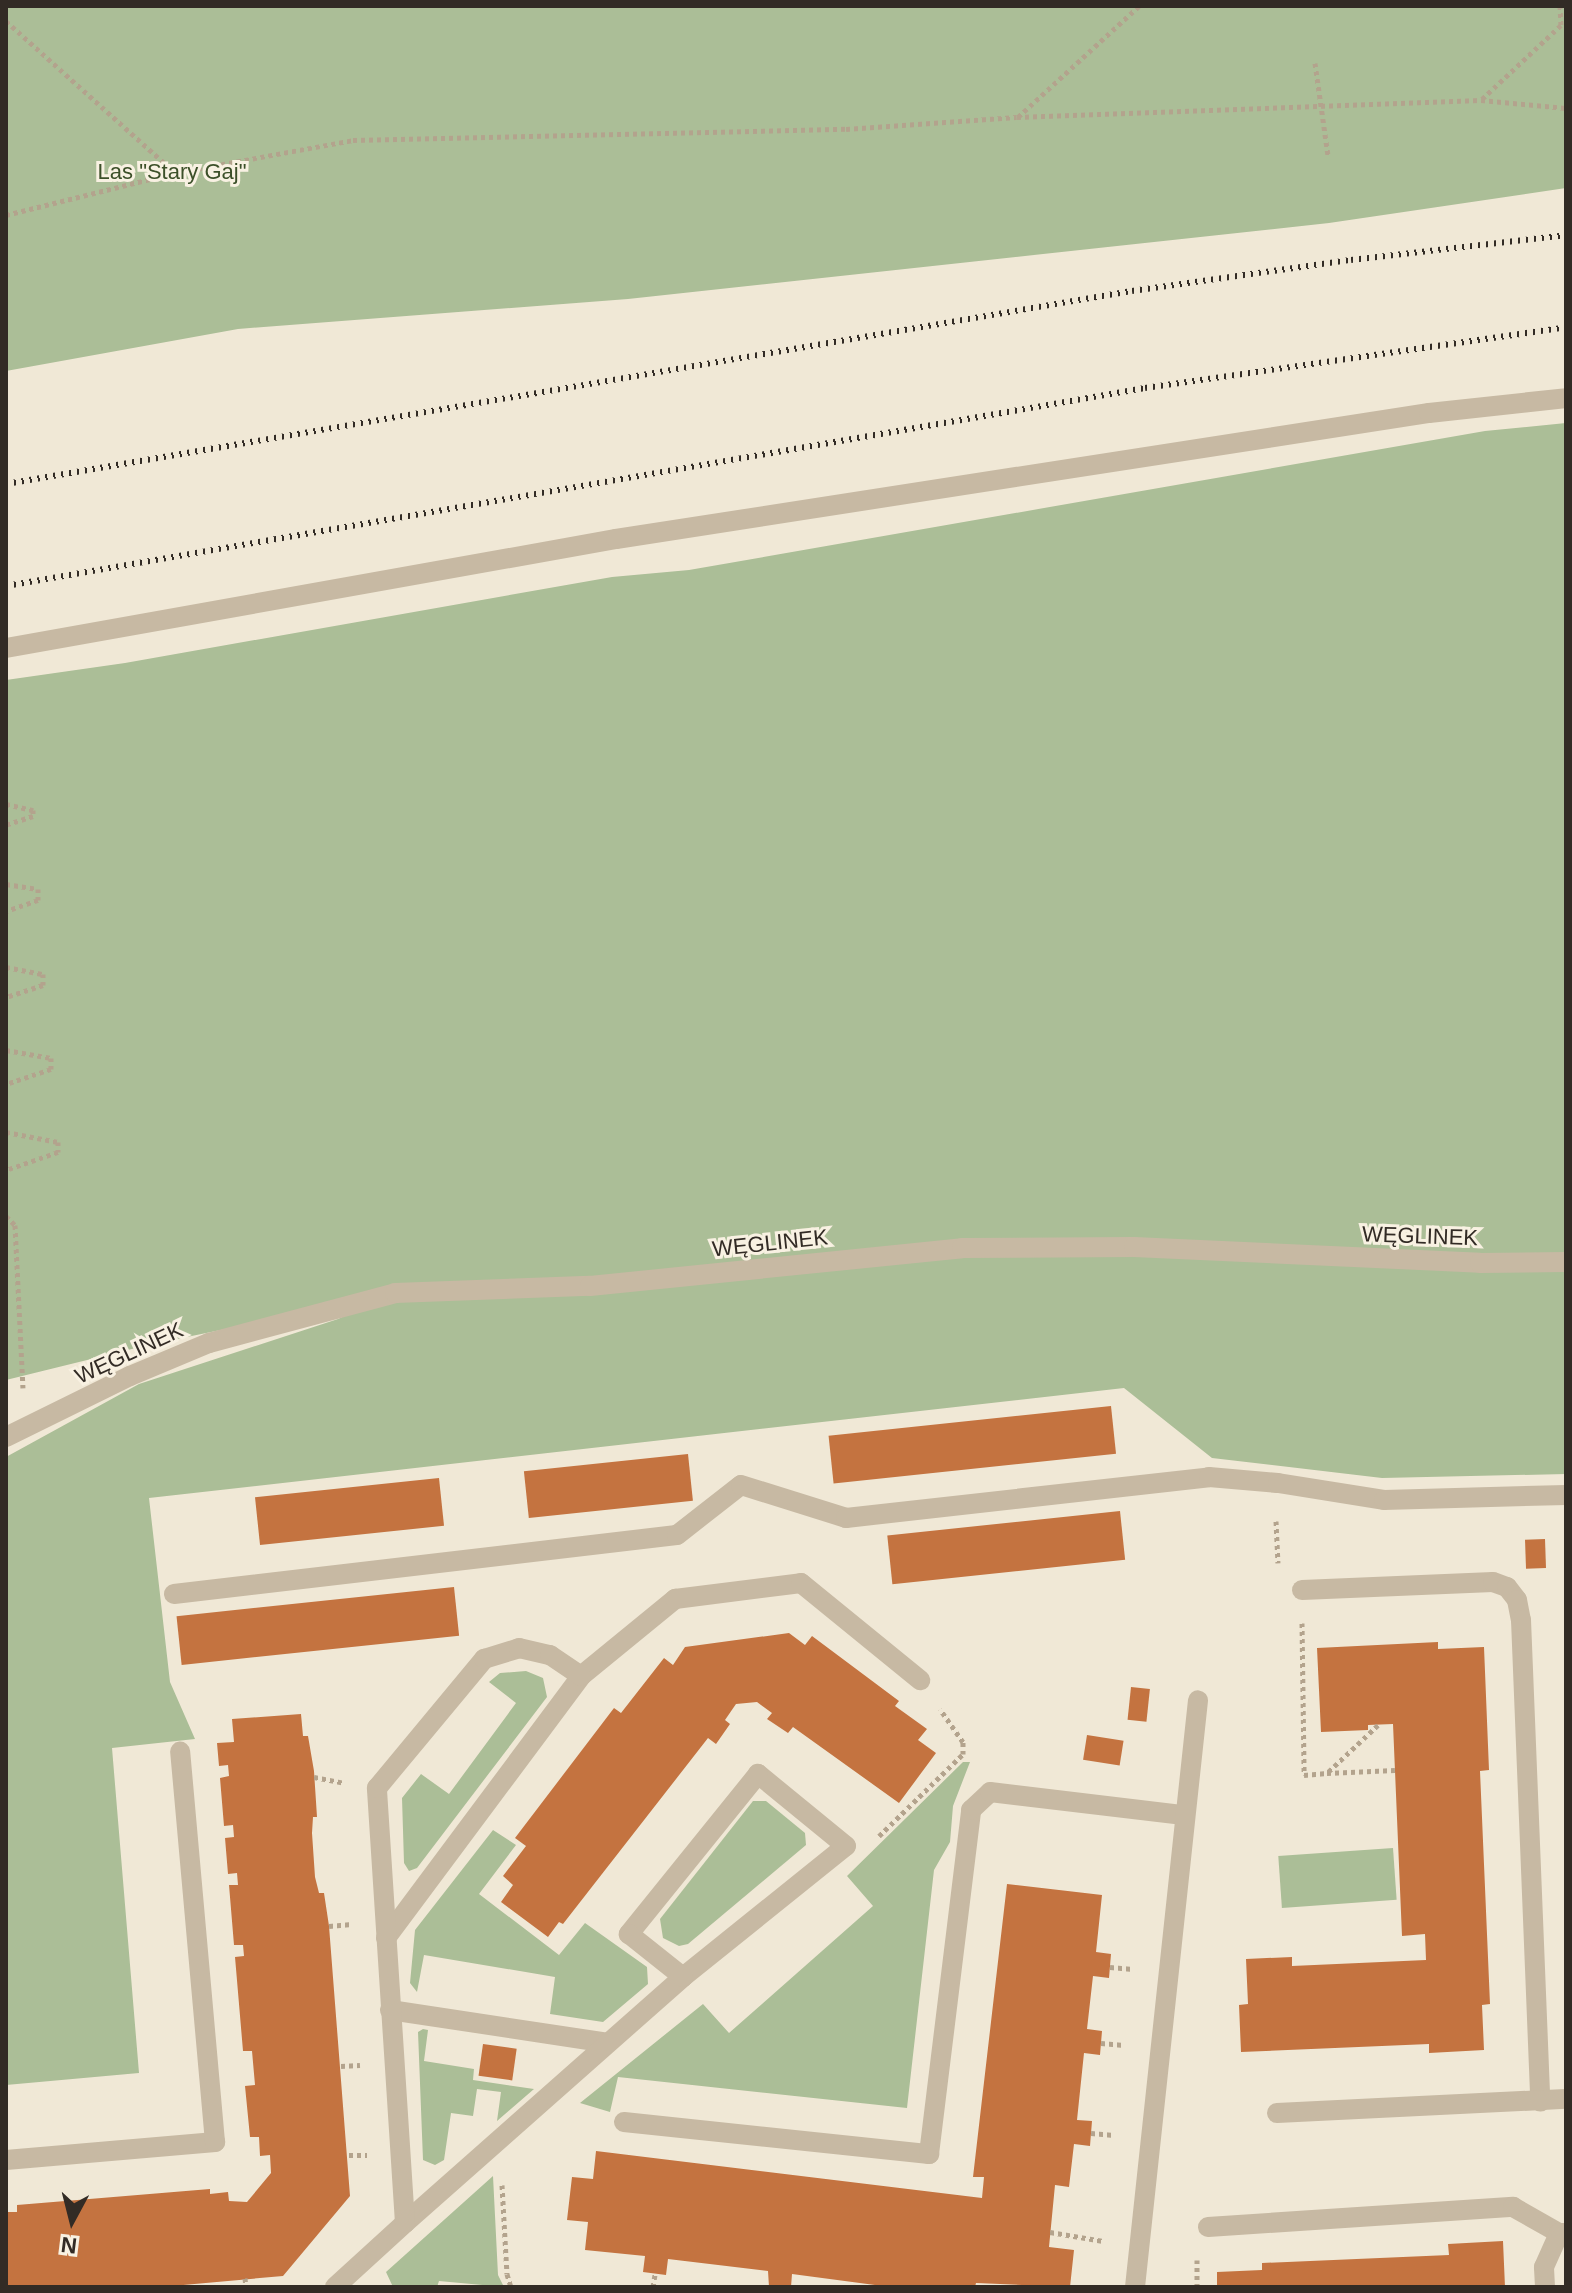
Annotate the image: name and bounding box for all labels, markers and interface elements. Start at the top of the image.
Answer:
park label: Las "Stary Gaj" [98,159,246,185]
street label: WĘGLINEK [1362,1221,1478,1251]
street label: WĘGLINEK [711,1224,829,1262]
street label: WĘGLINEK [71,1316,187,1390]
north arrow [32,2181,112,2261]
text: N [60,2232,78,2259]

